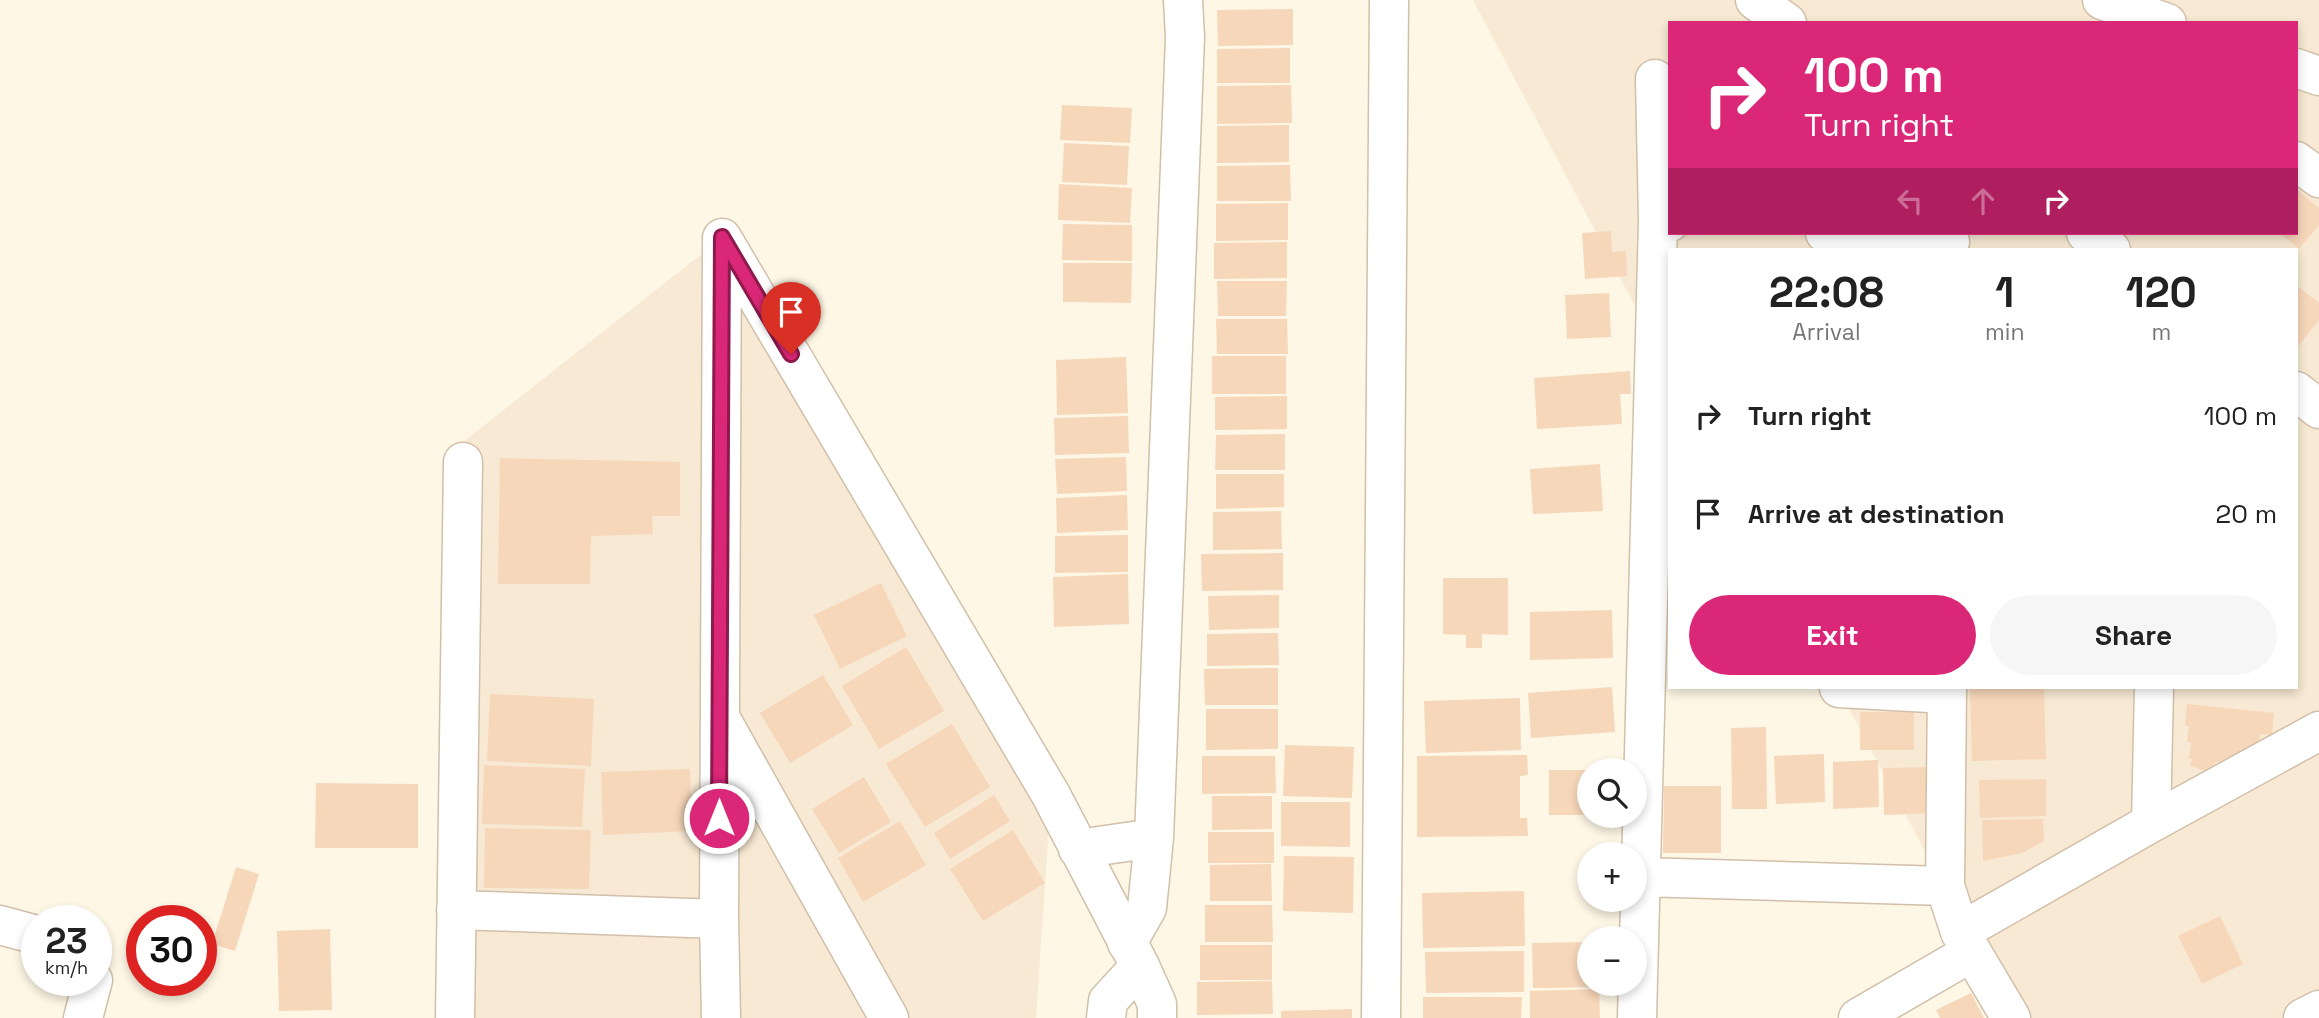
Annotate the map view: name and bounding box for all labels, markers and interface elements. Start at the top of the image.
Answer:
text: 100 m [1804,44,1944,106]
icon: right [1689,49,1780,140]
text: Turn right [1804,105,1954,145]
icon: left [1891,182,1929,220]
icon: ahead [1964,182,2002,220]
icon: right [2037,182,2075,220]
text: 22:08 [1769,266,1884,319]
text: 1 [1995,266,2014,319]
text: 120 [2126,266,2197,319]
pin [761,282,821,354]
icon: arrive [772,293,810,331]
text: Arrival [1792,317,1861,347]
text: min [1985,317,2025,347]
text: m [2151,317,2171,347]
icon: right [1689,397,1727,435]
text: Turn right [1748,399,1872,433]
text: 100 m [2204,399,2277,433]
icon: arrive [1689,495,1727,533]
text: Arrive at destination [1748,497,2005,531]
text: 20 m [2216,497,2277,531]
button: Exit [1689,595,1976,675]
button: Share [1990,595,2277,675]
map controls [1577,758,1647,996]
button: search [1577,758,1647,828]
position arrow [682,781,756,855]
button: + [1577,842,1647,912]
speed limit sign: 30 [126,905,217,996]
text: 23 [45,919,88,963]
button: − [1577,926,1647,996]
text: km/h [45,956,88,979]

